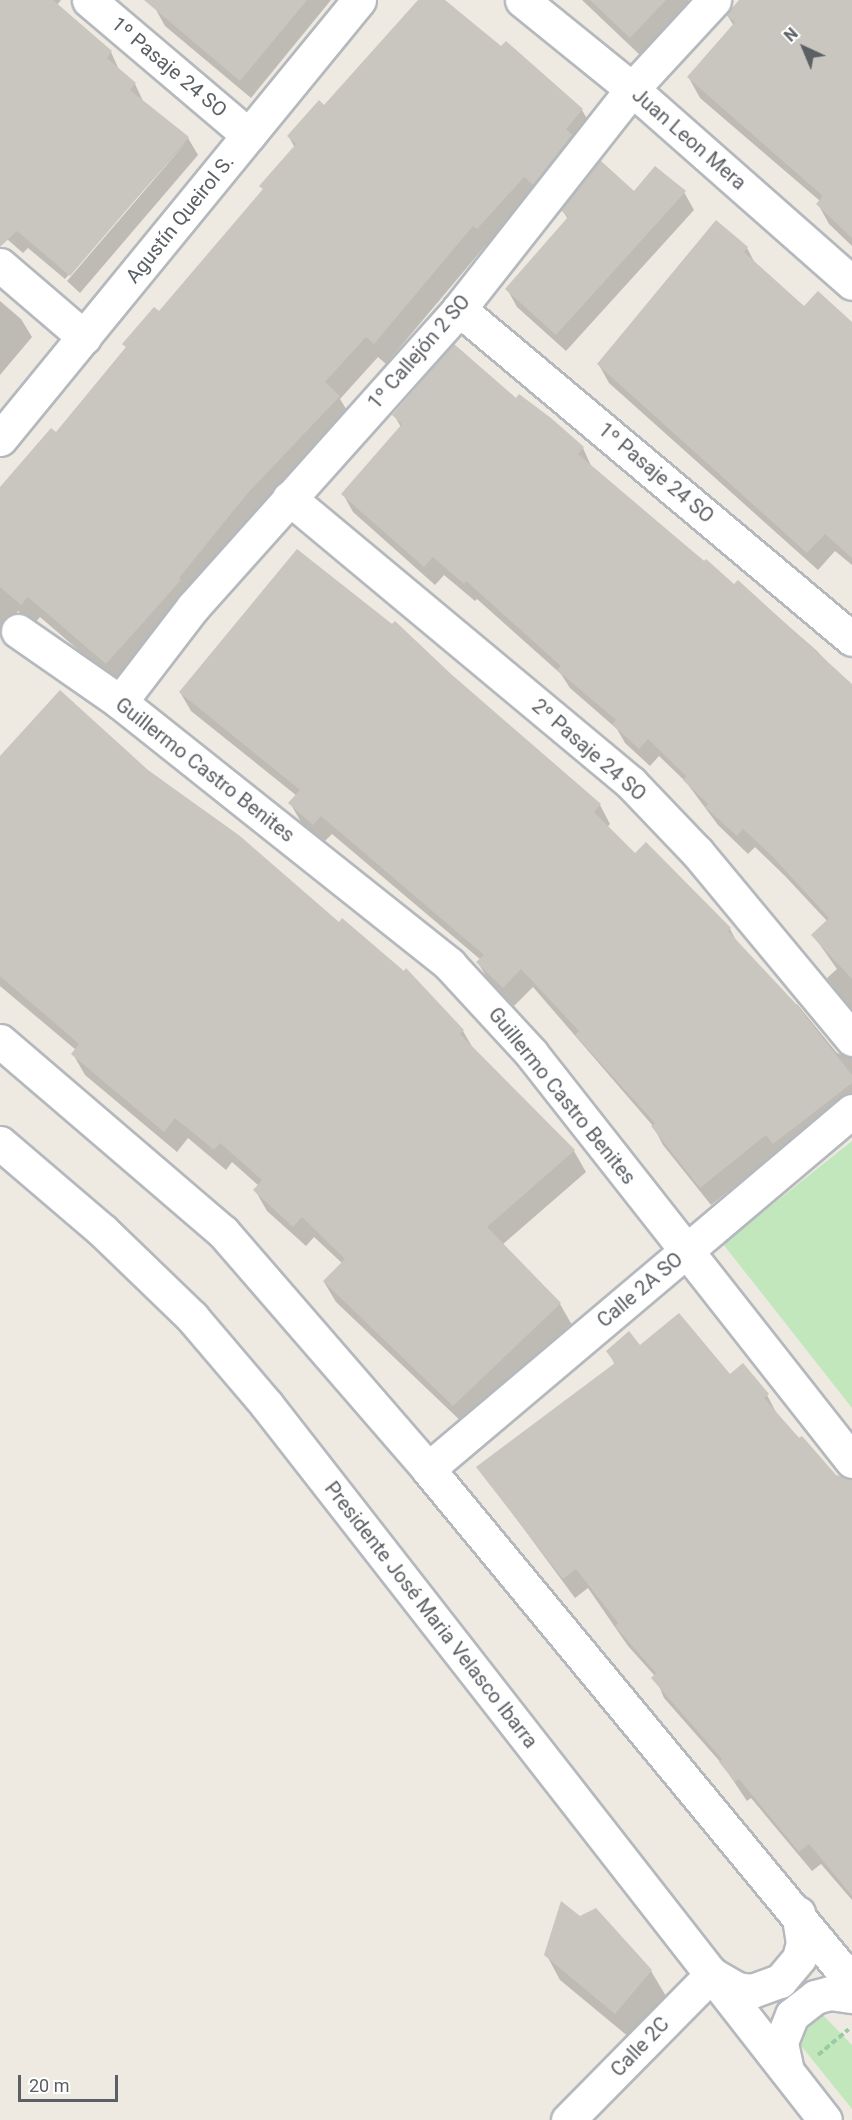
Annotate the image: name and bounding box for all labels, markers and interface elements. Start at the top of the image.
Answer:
street label: 1º Pasaje 24 SO [106,12,232,122]
north arrow [774,18,834,78]
text: N [780,24,802,45]
street label: Juan Leon Mera [627,83,751,195]
street label: Agustín Queirol S. [121,150,239,288]
street label: 1º Callejón 2 SO [363,290,475,414]
street label: 1º Pasaje 24 SO [593,418,719,528]
street label: Guillermo Castro Benites [111,693,299,847]
street label: 2º Pasaje 24 SO [527,694,651,806]
street label: Guillermo Castro Benites [483,1003,641,1189]
street label: Calle 2A SO [592,1247,688,1333]
street label: Presidente José Maria Velasco Ibarra [319,1477,543,1753]
street label: Calle 2C [606,2012,674,2082]
scale bar [21,2063,122,2101]
text: 20 m [29,2075,69,2096]

